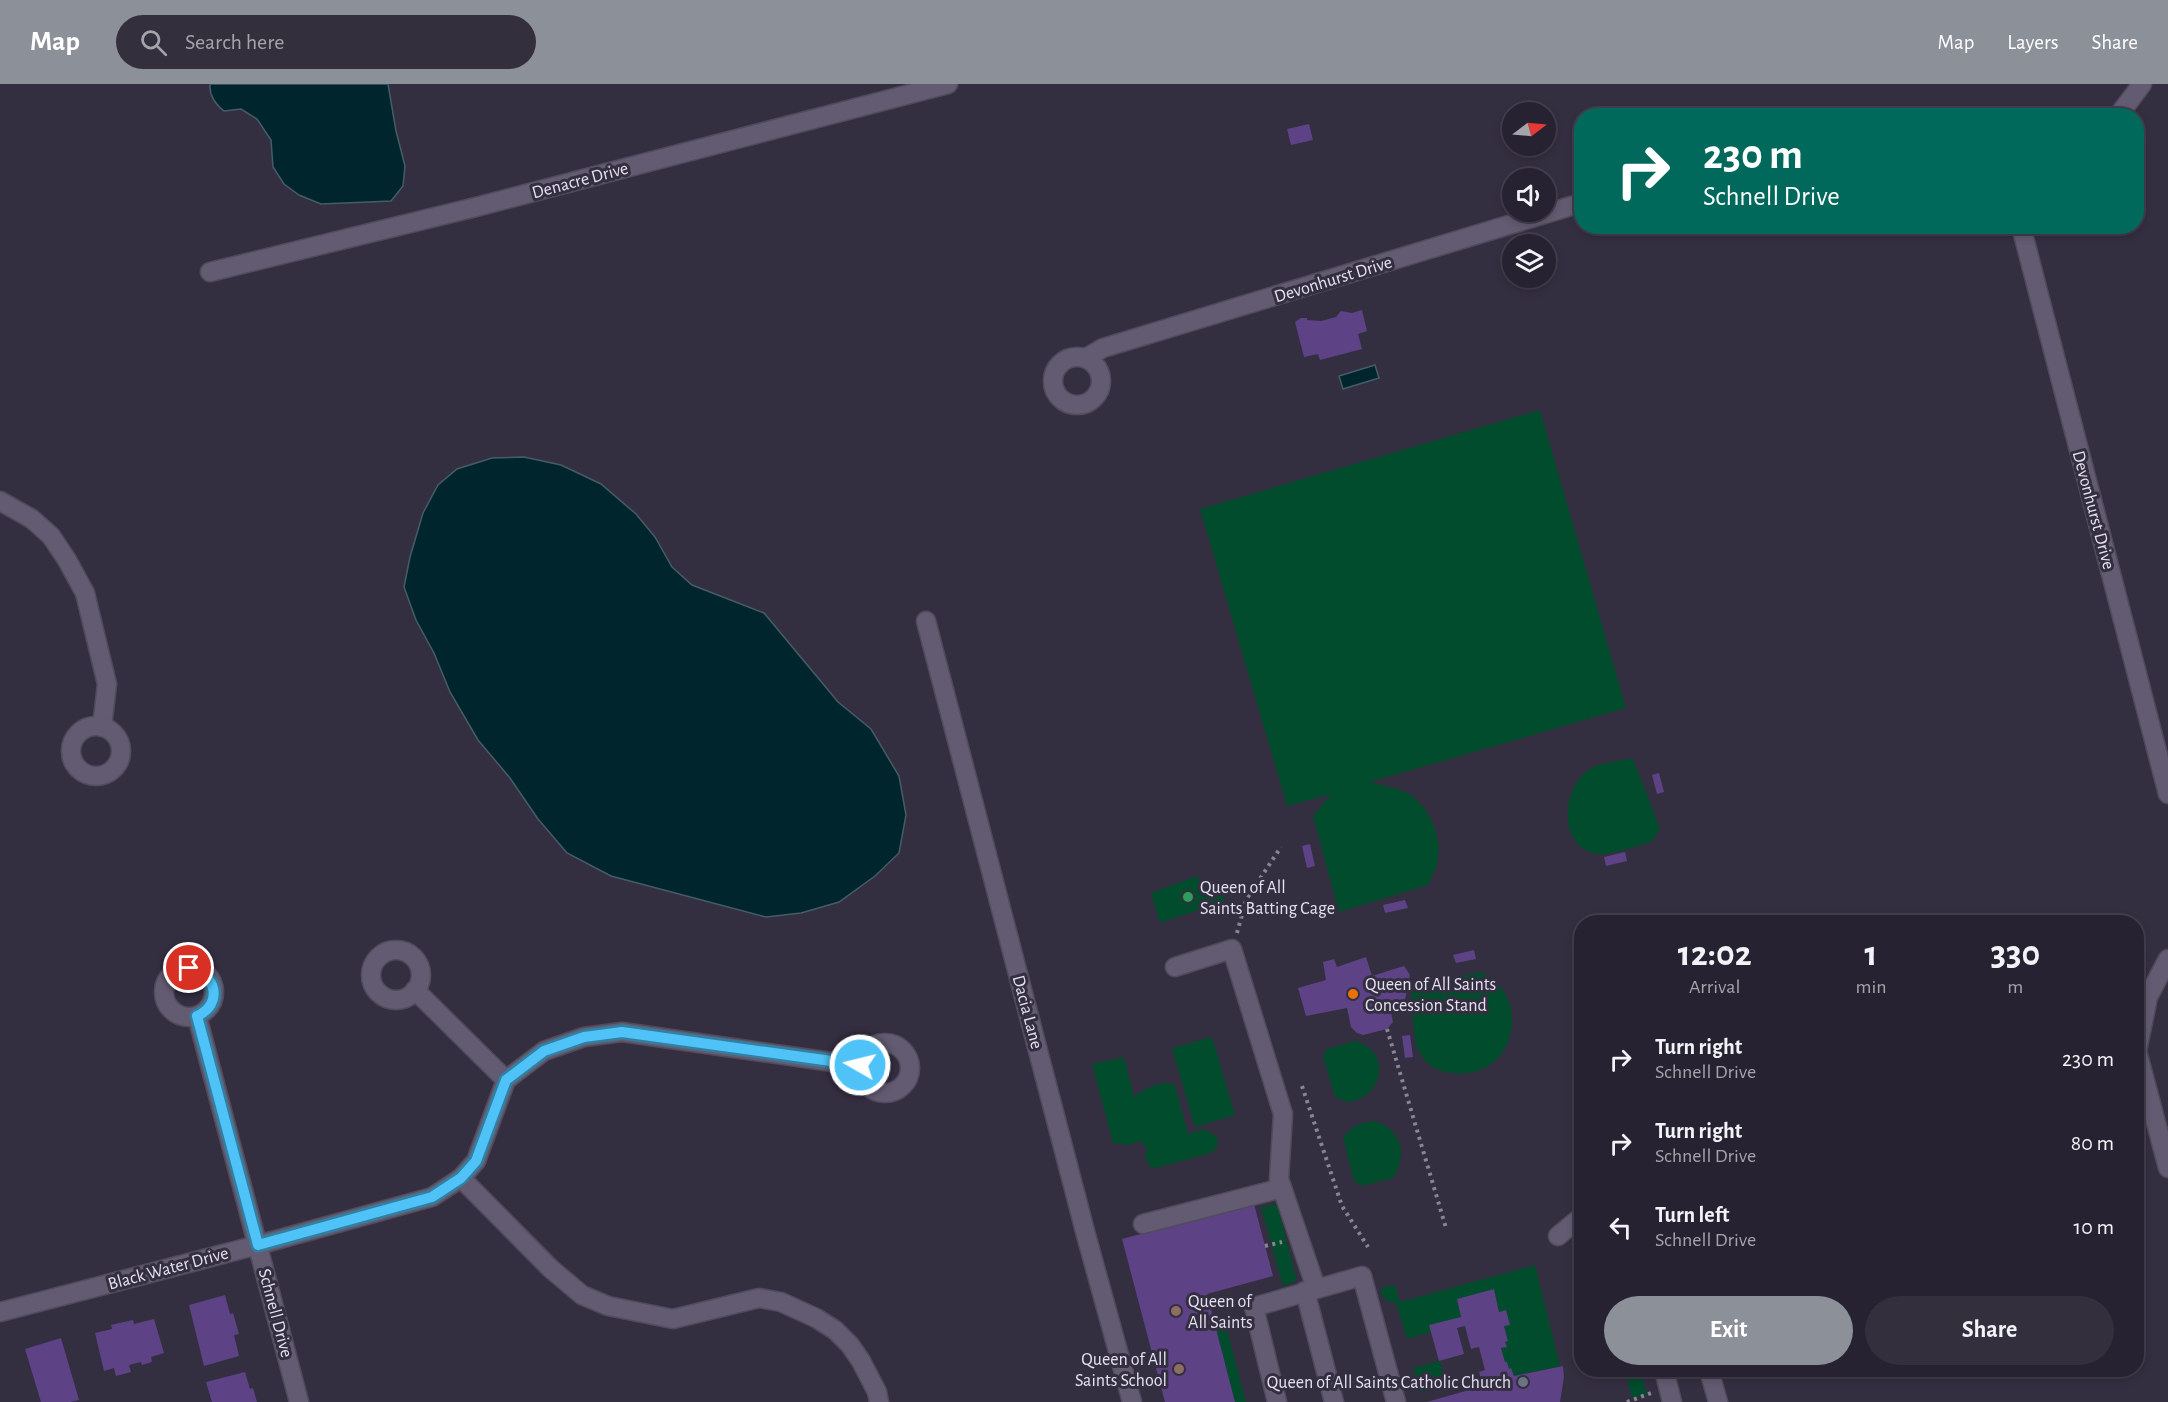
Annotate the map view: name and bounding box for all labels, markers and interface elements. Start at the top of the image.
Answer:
search box [116,15,536,69]
icon: search [137,26,170,59]
text: Map [30,28,80,56]
text: Search here [185,31,284,53]
text: Map [1938,32,1974,53]
text: Layers [2007,32,2058,53]
text: Share [2091,32,2138,53]
north arrow [1502,102,1556,156]
map controls [1502,102,1556,288]
icon: right [1604,132,1682,210]
text: 230 m [1703,134,1803,176]
street label: Denacre Drive [530,159,630,202]
button: sound [1502,168,1556,222]
text: Schnell Drive [1703,183,1840,210]
button: layers [1502,234,1556,288]
street label: Devonhurst Drive [1272,253,1394,306]
street label: Devonhurst Drive [2069,449,2118,572]
place label: Queen of All Saints Batting Cage [1200,879,1335,918]
marker: Queen of All Saints Batting Cage [1181,890,1195,904]
text: 12:02 [1678,936,1752,972]
text: 1 [1865,936,1878,972]
text: 330 [1990,936,2040,972]
pin [163,942,214,993]
icon: arrive [172,951,205,984]
street label: Dacia Lane [1009,973,1046,1051]
place label: Queen of All Saints Concession Stand [1365,976,1496,1015]
text: Arrival [1689,977,1740,997]
text: min [1855,977,1887,997]
text: m [2007,977,2023,997]
marker: Queen of All Saints Concession Stand [1346,987,1360,1001]
position arrow [828,1033,892,1097]
text: Turn right [1655,1036,1742,1058]
icon: right [1604,1043,1637,1076]
text: 230 m [2062,1048,2114,1070]
text: Schnell Drive [1655,1062,1756,1082]
text: Turn right [1655,1120,1742,1142]
icon: right [1604,1127,1637,1160]
text: 80 m [2071,1132,2114,1154]
text: Schnell Drive [1655,1146,1756,1166]
text: Turn left [1655,1204,1729,1226]
icon: left [1604,1211,1637,1244]
text: 10 m [2074,1216,2114,1238]
text: Schnell Drive [1655,1230,1756,1250]
street label: Black Water Drive [106,1244,230,1294]
street label: Schnell Drive [255,1267,296,1360]
place label: Queen of All Saints [1188,1293,1253,1332]
button: Exit [1604,1296,1853,1365]
button: Share [1865,1296,2114,1365]
marker: Queen of All Saints [1169,1304,1183,1318]
place label: Queen of All Saints School [1075,1351,1167,1390]
marker: Queen of All Saints School [1172,1362,1186,1376]
place label: Queen of All Saints Catholic Church [1267,1374,1511,1392]
marker: Queen of All Saints Catholic Church [1516,1375,1530,1389]

